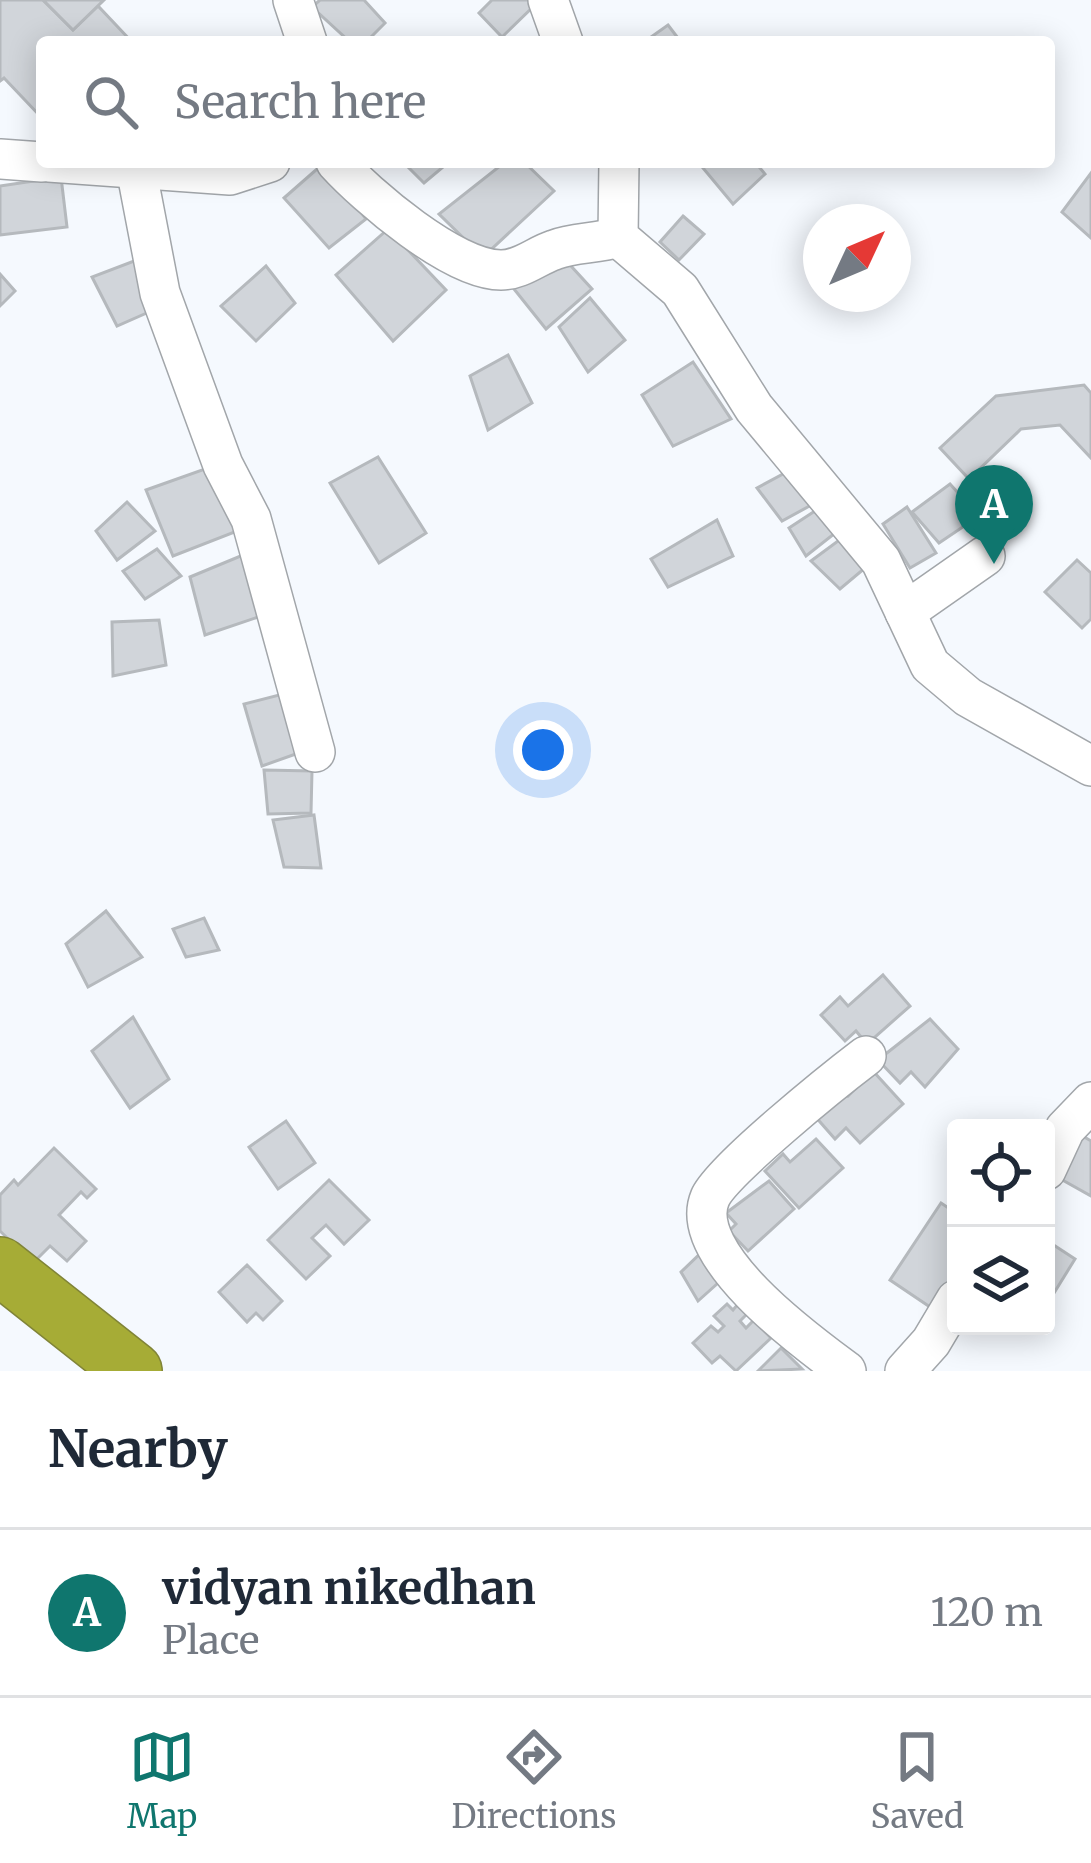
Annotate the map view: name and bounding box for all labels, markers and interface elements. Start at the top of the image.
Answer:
search box [36,36,1055,168]
icon: search [78,69,144,135]
text: Search here [174,74,426,130]
north arrow [803,204,911,312]
pin: A [955,465,1033,564]
your location [513,720,573,780]
map controls [947,1119,1055,1335]
button: locate [947,1119,1055,1227]
button: layers [947,1227,1055,1335]
text: Nearby [48,1417,228,1481]
text: vidyan nikedhan [162,1560,536,1616]
text: A [73,1588,101,1637]
text: 120 m [930,1588,1043,1637]
text: Place [162,1616,259,1665]
tab: Map [127,1724,197,1837]
tab: Directions [451,1724,616,1837]
tab: Saved [870,1724,964,1837]

